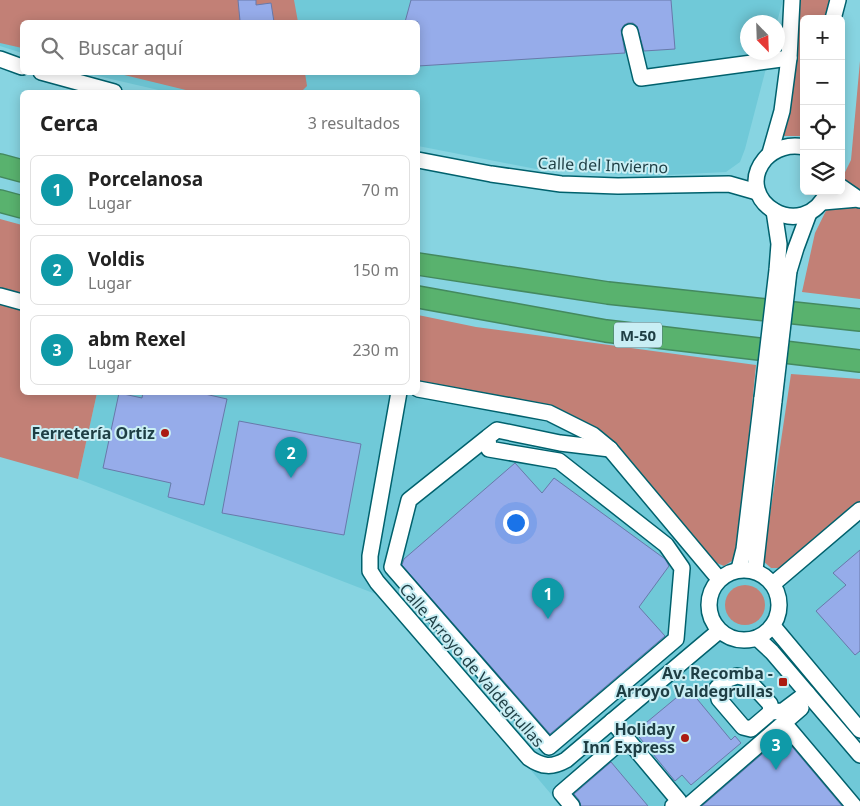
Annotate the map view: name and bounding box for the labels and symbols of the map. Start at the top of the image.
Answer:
north arrow [740,15,785,60]
street label: Calle del Invierno [537,152,669,178]
road number: M-50 [614,322,662,348]
place label: Ferretería Ortiz [32,422,155,444]
marker: Ferretería Ortiz [159,427,171,439]
pin: 2 [275,437,307,478]
your location [503,510,529,536]
street label: Calle Arroyo de Valdegrullas [395,578,549,752]
pin: 1 [532,578,564,619]
place label: Av. Recomba - Arroyo Valdegrullas [616,662,773,702]
marker: Av. Recomba - Arroyo Valdegrullas [777,676,789,688]
place label: Holiday Inn Express [583,718,676,758]
pin: 3 [760,729,792,770]
marker: Holiday Inn Express [679,732,691,744]

